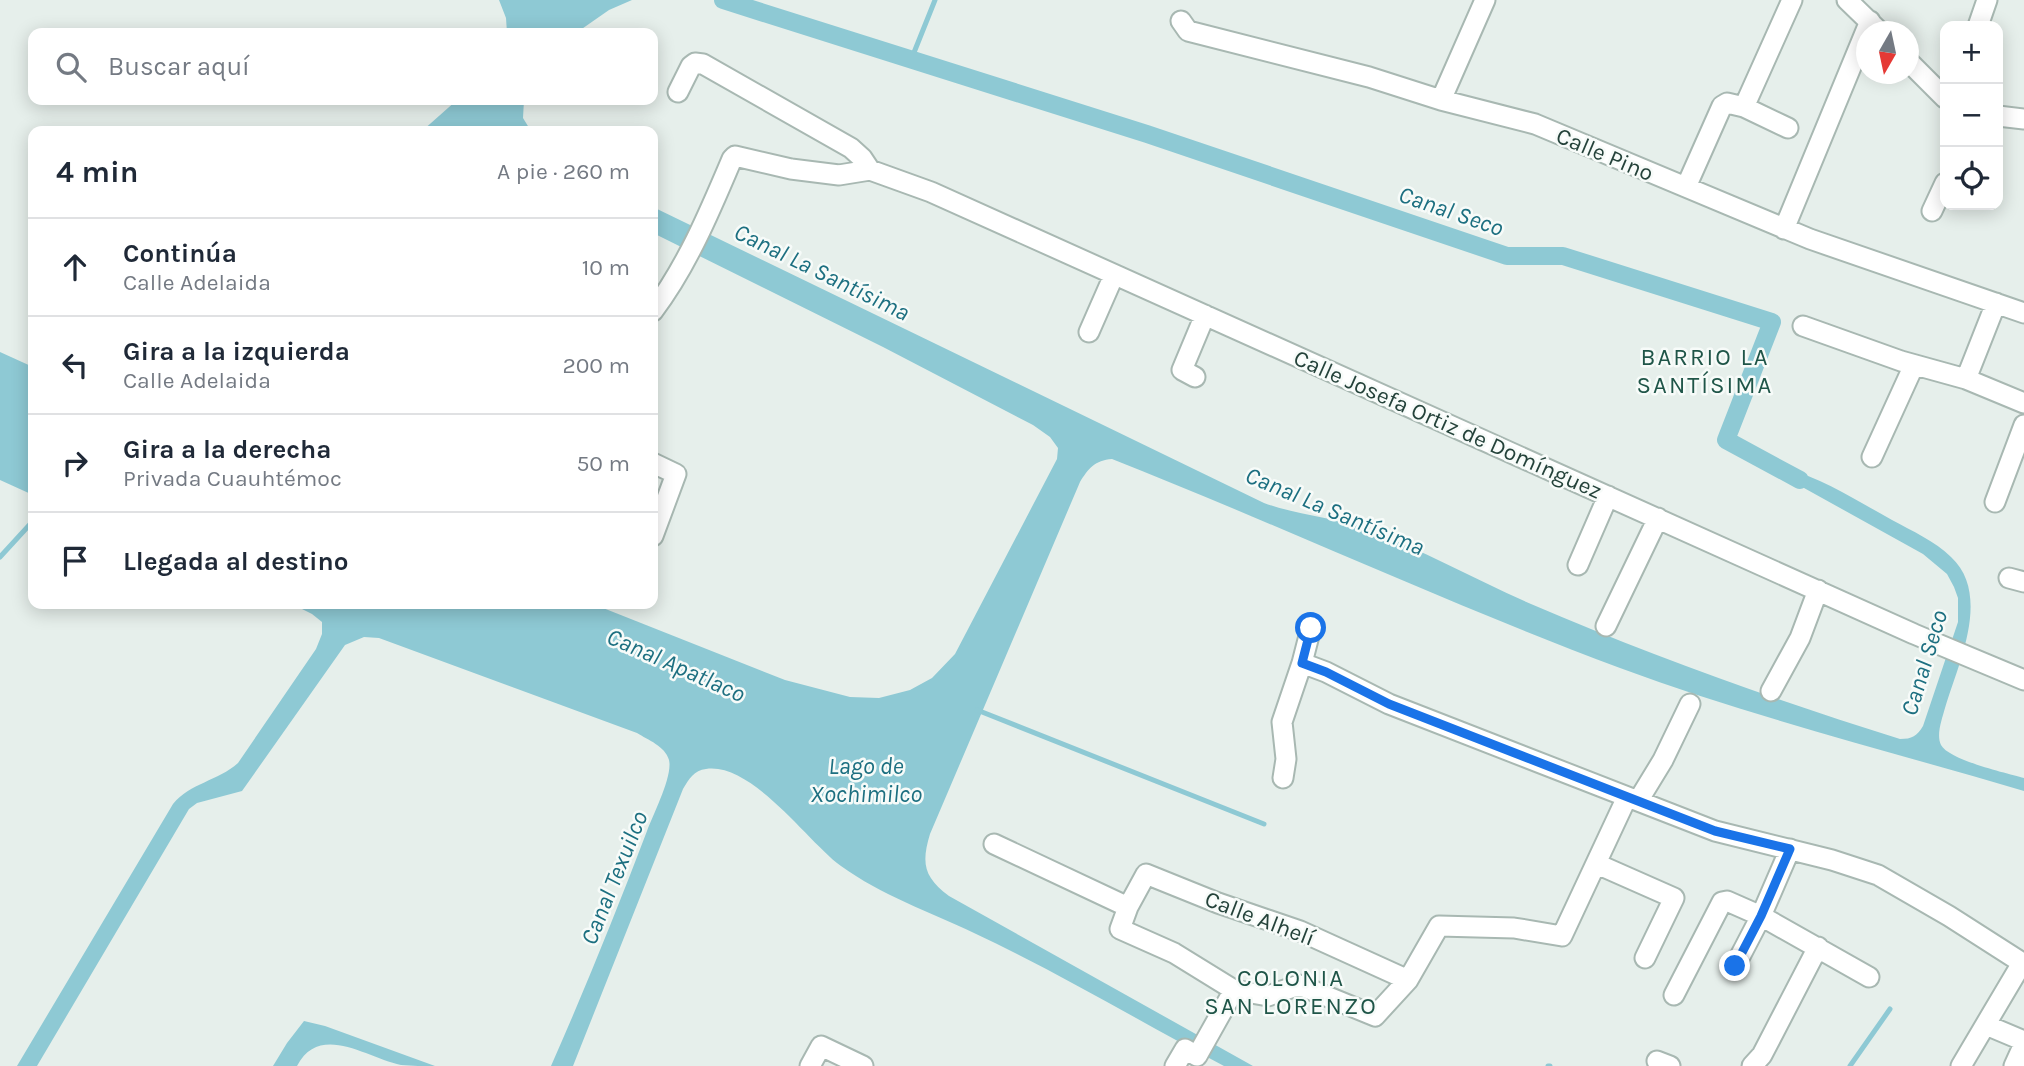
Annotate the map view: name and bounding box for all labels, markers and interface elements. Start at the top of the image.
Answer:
north arrow [1856,21,1919,84]
map controls [1940,21,2003,210]
button: + [1940,21,2003,84]
search box [28,28,658,105]
icon: search [52,48,90,86]
text: Buscar aquí [108,51,250,82]
button: − [1940,84,2003,147]
street label: Calle Pino [1552,122,1657,187]
button: locate [1940,147,2003,210]
text: 4 min [56,154,138,190]
text: A pie · 260 m [497,158,630,185]
water label: Canal Seco [1395,180,1507,242]
water label: Canal La Santísima [730,217,914,327]
text: Continúa [123,238,237,269]
icon: ahead [56,248,94,286]
text: 10 m [582,254,630,281]
text: Calle Adelaida [123,269,271,296]
text: Gira a la izquierda [123,336,350,367]
district label: BARRIO LA SANTÍSIMA [1637,343,1773,399]
street label: Calle Josefa Ortiz de Domínguez [1290,344,1606,505]
icon: left [56,346,94,384]
text: 200 m [562,352,630,379]
text: Calle Adelaida [123,367,271,394]
text: Gira a la derecha [123,434,332,465]
icon: right [56,444,94,482]
text: 50 m [576,450,630,477]
water label: Canal La Santísima [1241,461,1429,561]
text: Privada Cuauhtémoc [123,465,342,492]
icon: arrive [56,542,94,580]
text: Llegada al destino [123,546,349,577]
water label: Canal Seco [1895,607,1953,719]
route start [1295,612,1326,643]
water label: Canal Apatlaco [603,622,750,708]
water label: Lago de Xochimilco [810,752,922,808]
water label: Canal Texuilco [575,807,654,949]
street label: Calle Alhelí [1201,885,1319,952]
route end [1719,950,1750,981]
district label: COLONIA SAN LORENZO [1204,964,1378,1020]

